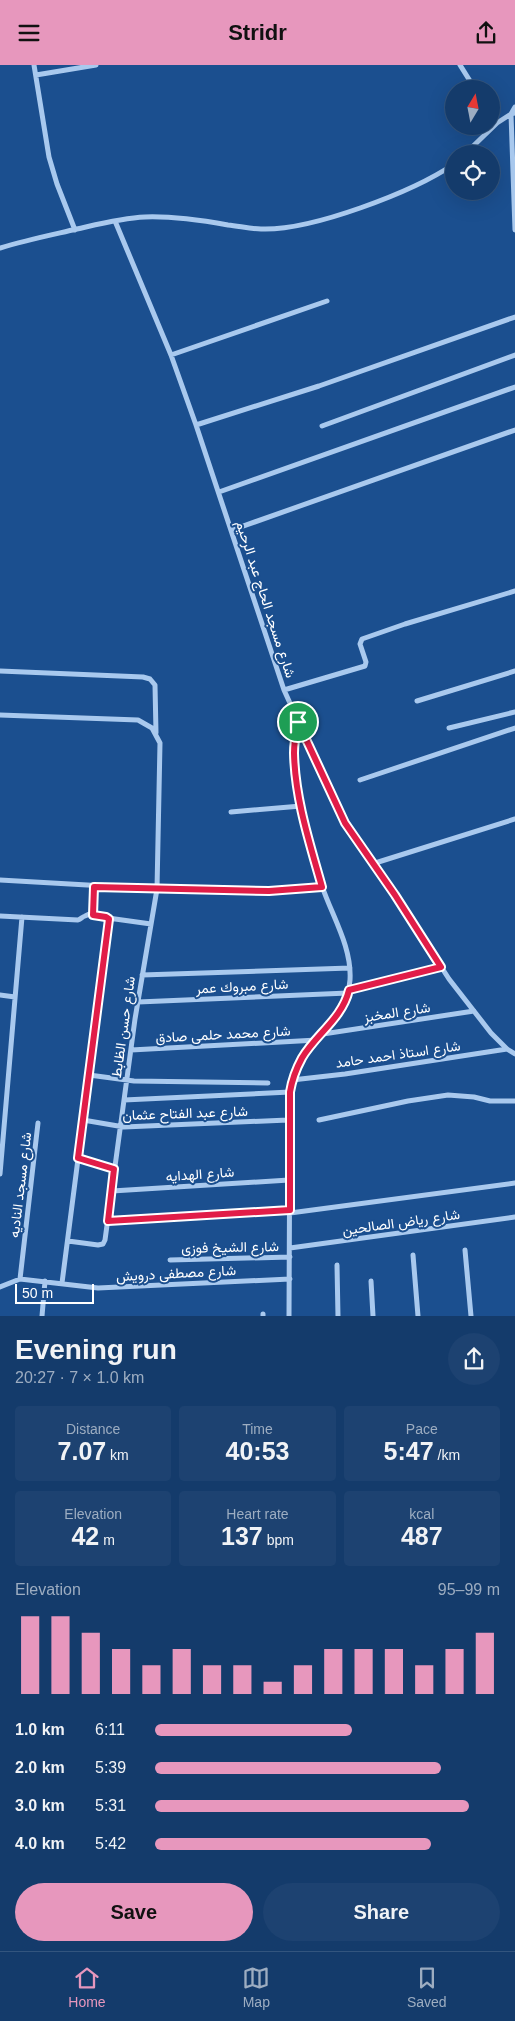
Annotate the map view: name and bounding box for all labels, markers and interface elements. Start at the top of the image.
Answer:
icon: menu [15,19,43,47]
icon: share [472,19,500,47]
text: Stridr [228,20,287,45]
north arrow [445,80,500,135]
map controls [445,80,500,200]
button: locate [445,145,500,200]
street label: شارع مسجد الحاج عبد الرحيم [230,518,299,681]
pin [277,701,319,743]
icon: arrive [284,708,312,736]
street label: شارع حسن الظابط [108,975,141,1079]
street label: شارع مبروك عمر [194,976,289,999]
street label: شارع المخبز [362,999,432,1028]
street label: شارع محمد حلمى صادق [155,1022,291,1049]
street label: شارع استاذ احمد حامد [335,1037,462,1074]
street label: شارع عبد الفتاح عثمان [122,1103,248,1126]
street label: شارع مسجد الناديه [6,1131,37,1239]
street label: شارع الهدايه [165,1164,235,1187]
street label: شارع رياض الصالحين [341,1206,461,1241]
street label: شارع الشيخ فوزى [181,1238,279,1259]
street label: شارع مصطفى درويش [116,1262,237,1287]
scale bar [15,1281,94,1304]
text: 50 m [22,1285,53,1301]
button: share [448,1333,500,1385]
text: Evening run [15,1334,177,1365]
text: 20:27 · 7 × 1.0 km [15,1369,144,1386]
text: Distance [66,1421,120,1437]
text: Time [242,1421,273,1437]
text: Pace [406,1421,438,1437]
text: 7.07 [58,1437,106,1465]
text: 40:53 [226,1437,289,1465]
text: 5:47 [384,1437,434,1465]
text: km [106,1447,129,1463]
text: /km [434,1447,460,1463]
text: Elevation [64,1506,122,1522]
text: Heart rate [226,1506,289,1522]
text: kcal [409,1506,434,1522]
text: 42 [71,1522,99,1550]
text: 137 [221,1522,263,1550]
text: 487 [401,1522,443,1550]
text: m [99,1532,115,1548]
text: bpm [263,1532,294,1548]
text: Elevation [15,1581,81,1598]
text: 95–99 m [438,1581,500,1598]
text: 1.0 km [15,1721,65,1738]
text: 6:11 [95,1721,125,1738]
text: 2.0 km [15,1759,65,1776]
text: 5:39 [95,1759,126,1776]
text: 3.0 km [15,1797,65,1814]
text: 5:31 [95,1797,126,1814]
text: 4.0 km [15,1835,65,1852]
text: 5:42 [95,1835,126,1852]
button: Save [15,1883,253,1941]
button: Share [263,1883,500,1941]
tab: Home [68,1964,106,2010]
tab: Map [242,1964,270,2010]
tab: Saved [407,1964,447,2010]

